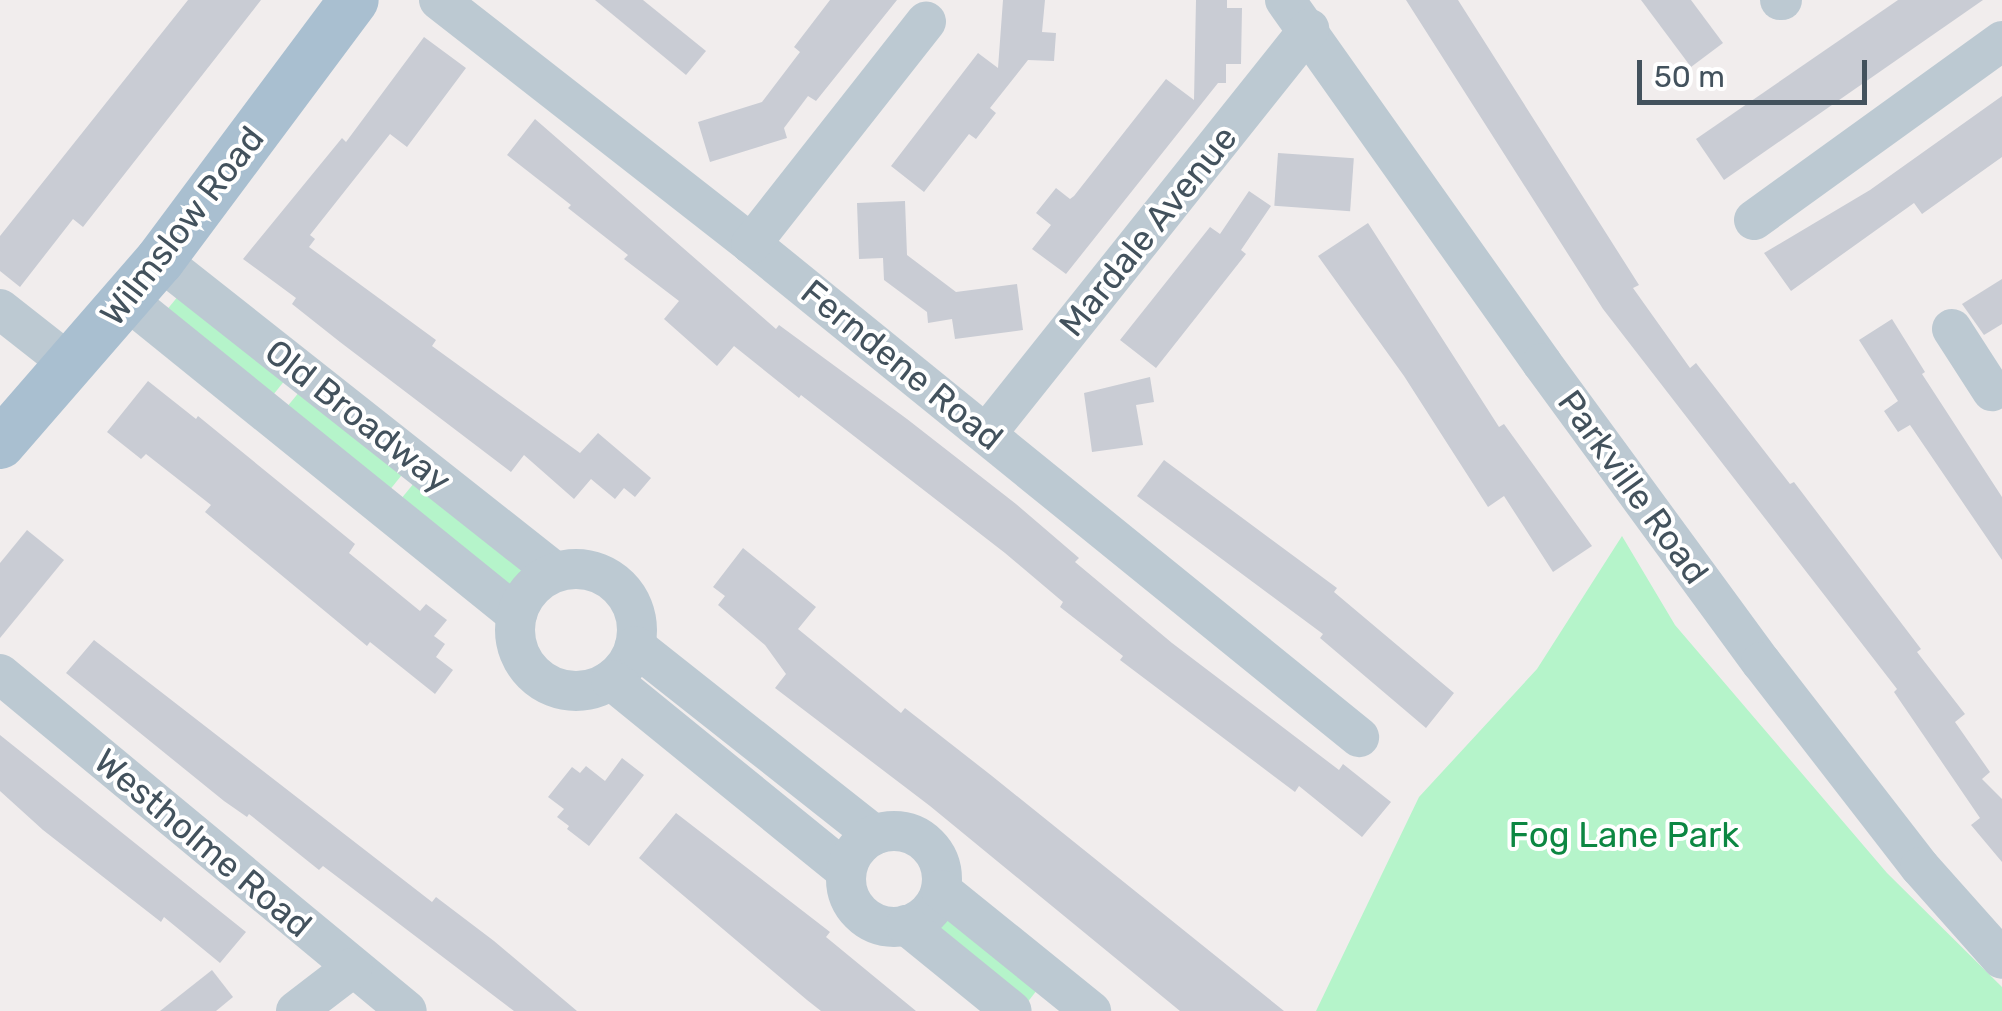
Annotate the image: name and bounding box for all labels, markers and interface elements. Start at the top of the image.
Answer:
scale bar [1642,40,1872,102]
text: 50 m [1654,59,1725,95]
street label: Mardale Avenue [1050,117,1246,345]
street label: Wilmslow Road [91,118,273,334]
street label: Ferndene Road [793,271,1011,459]
street label: Old Broadway [257,331,459,501]
street label: Parkville Road [1549,382,1717,592]
street label: Westholme Road [86,740,320,946]
park label: Fog Lane Park [1509,814,1739,856]

